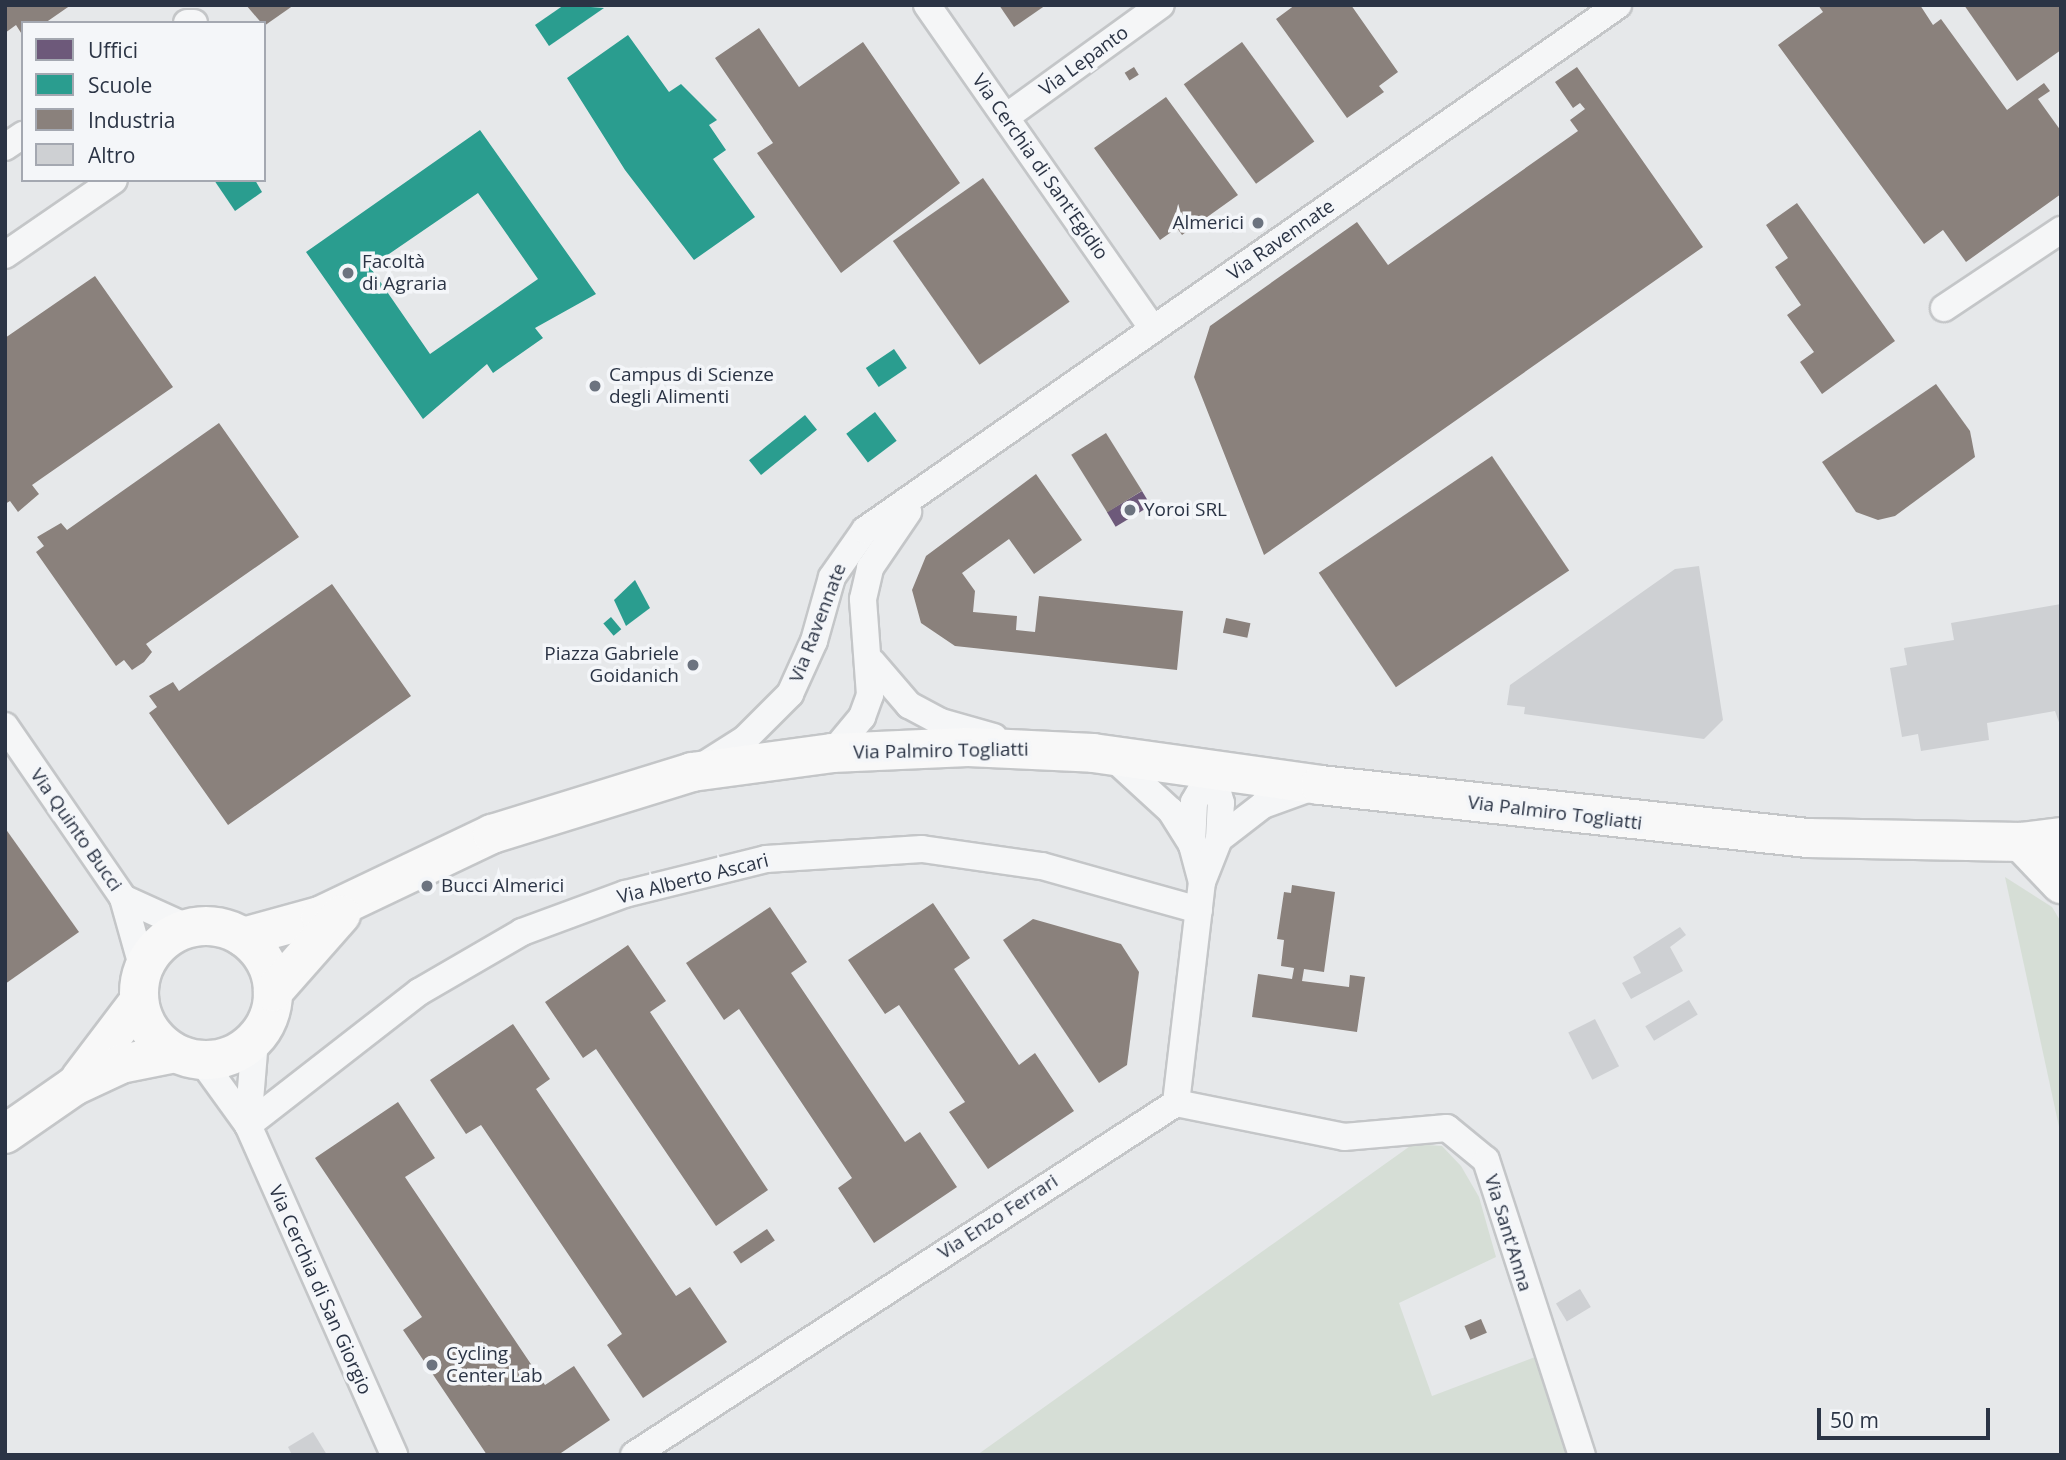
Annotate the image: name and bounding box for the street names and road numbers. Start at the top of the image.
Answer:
street label: Via Lepanto [1035,21,1133,101]
street label: Via Cerchia di Sant'Egidio [967,70,1113,264]
street label: Via Ravennate [1223,195,1339,285]
street label: Via Ravennate [785,560,851,686]
street label: Via Palmiro Togliatti [853,738,1029,764]
street label: Via Quinto Bucci [25,764,127,896]
street label: Via Palmiro Togliatti [1466,791,1644,835]
street label: Via Alberto Ascari [615,849,771,909]
street label: Via Enzo Ferrari [934,1170,1062,1264]
street label: Via Sant'Anna [1479,1172,1537,1294]
street label: Via Cerchia di San Giorgio [264,1182,376,1398]

